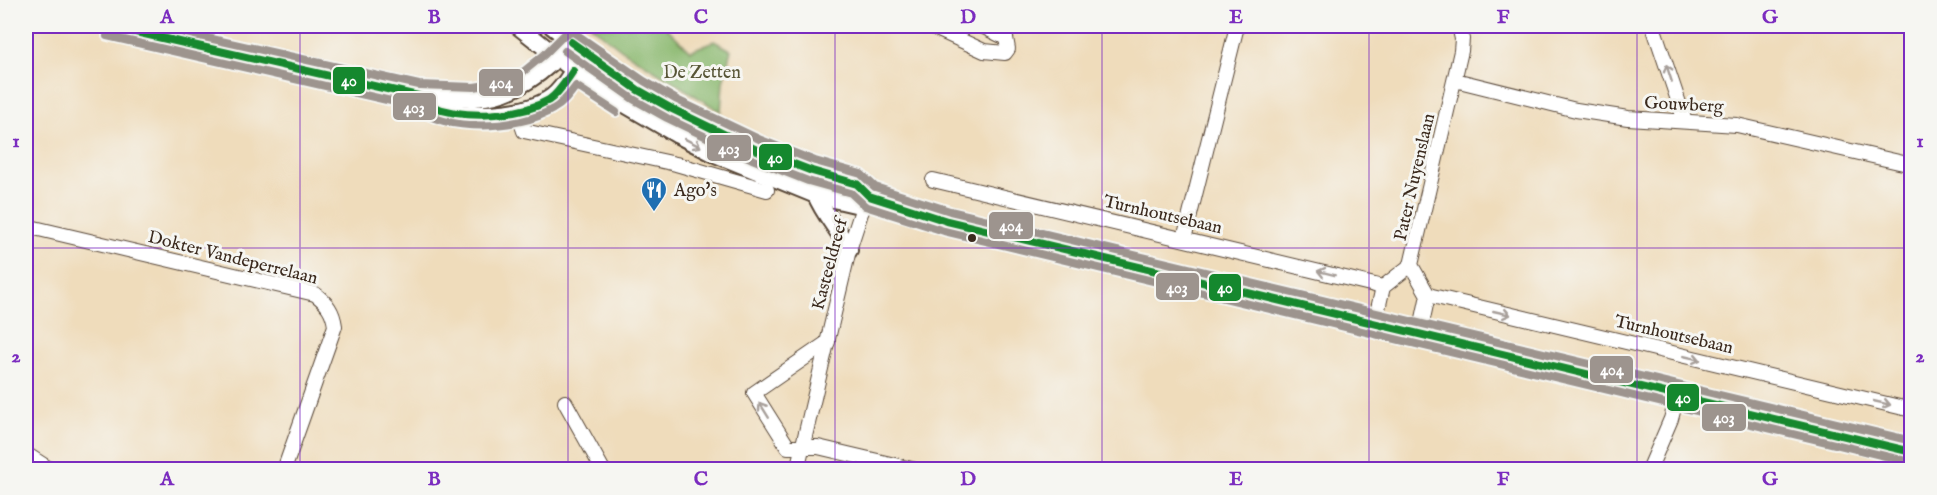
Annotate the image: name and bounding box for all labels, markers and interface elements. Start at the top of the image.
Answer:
text: A [159,5,175,30]
text: B [427,5,441,30]
text: C [694,5,708,30]
text: D [960,5,976,30]
text: E [1229,5,1243,30]
text: F [1497,5,1510,30]
text: G [1762,5,1779,30]
park label: De Zetten [663,62,741,85]
one-way arrow [1663,64,1674,83]
line badge: 40 [332,66,366,95]
line badge: 404 [478,68,524,97]
text: 40 [341,72,357,92]
text: 404 [489,74,514,94]
line badge: 403 [392,92,437,121]
street label: Gouwberg [1644,92,1724,119]
text: 403 [403,99,425,119]
street label: Pater Nuyenslaan [1390,111,1441,243]
text: 1 [12,129,20,154]
text: 1 [1916,129,1924,154]
line badge: 403 [706,134,752,162]
one-way arrow [683,137,701,149]
text: 403 [718,140,740,160]
line badge: 40 [758,143,793,171]
text: 40 [767,149,783,169]
restaurant icon: Ago's [639,175,669,213]
place label: Ago's [673,180,717,203]
street label: Turnhoutsebaan [1101,191,1225,240]
line badge: 404 [988,211,1034,240]
street label: Kasteeldreef [807,213,855,313]
text: 404 [999,217,1024,237]
street label: Dokter Vandeperrelaan [145,226,320,291]
unlabelled marker [966,232,978,244]
one-way arrow [1317,267,1336,279]
line badge: 403 [1155,272,1200,301]
line badge: 40 [1208,273,1242,302]
text: 403 [1166,279,1188,299]
text: 40 [1217,279,1233,299]
one-way arrow [1492,308,1511,320]
street label: Turnhoutsebaan [1612,311,1736,360]
text: 2 [11,344,21,369]
text: 2 [1915,344,1925,369]
one-way arrow [1682,353,1701,364]
line badge: 404 [1589,355,1634,384]
text: 404 [1600,361,1625,381]
line badge: 40 [1666,383,1700,412]
text: 40 [1675,389,1691,409]
one-way arrow [1872,397,1891,409]
one-way arrow [758,402,770,419]
line badge: 403 [1701,403,1747,432]
text: 403 [1713,409,1735,429]
text: A [159,467,175,492]
text: B [427,467,441,492]
text: C [694,467,708,492]
text: D [960,467,976,492]
text: E [1229,467,1243,492]
text: F [1497,467,1510,492]
text: G [1762,467,1779,492]

